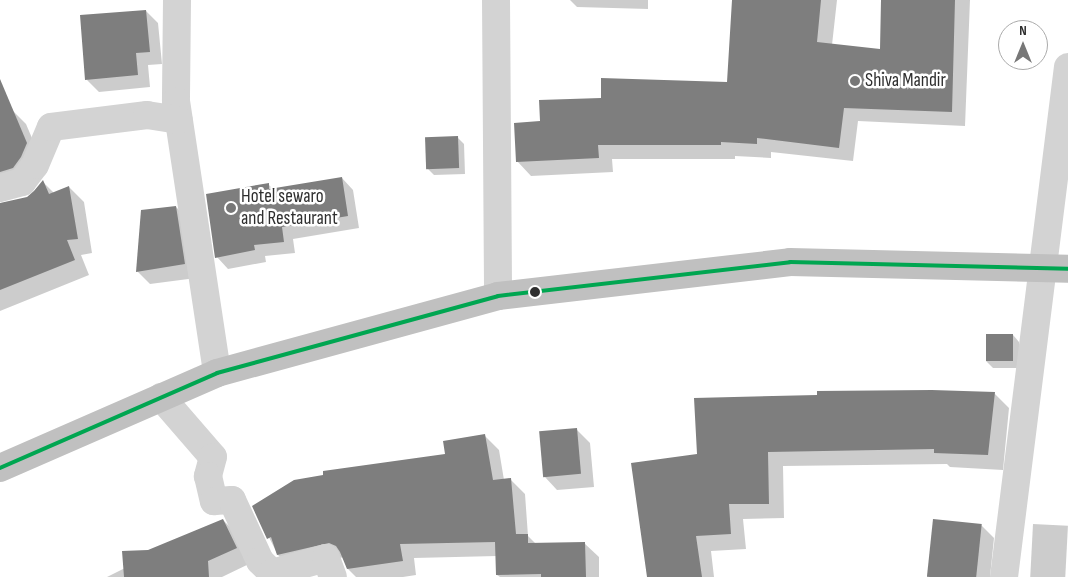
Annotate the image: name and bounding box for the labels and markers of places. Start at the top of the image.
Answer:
place label: Shiva Mandir [865,70,946,92]
marker: Shiva Mandir [849,75,861,87]
place label: Hotel sewaro and Restaurant [241,186,338,230]
marker: Hotel sewaro and Restaurant [225,202,237,214]
unlabelled marker [530,287,540,297]

